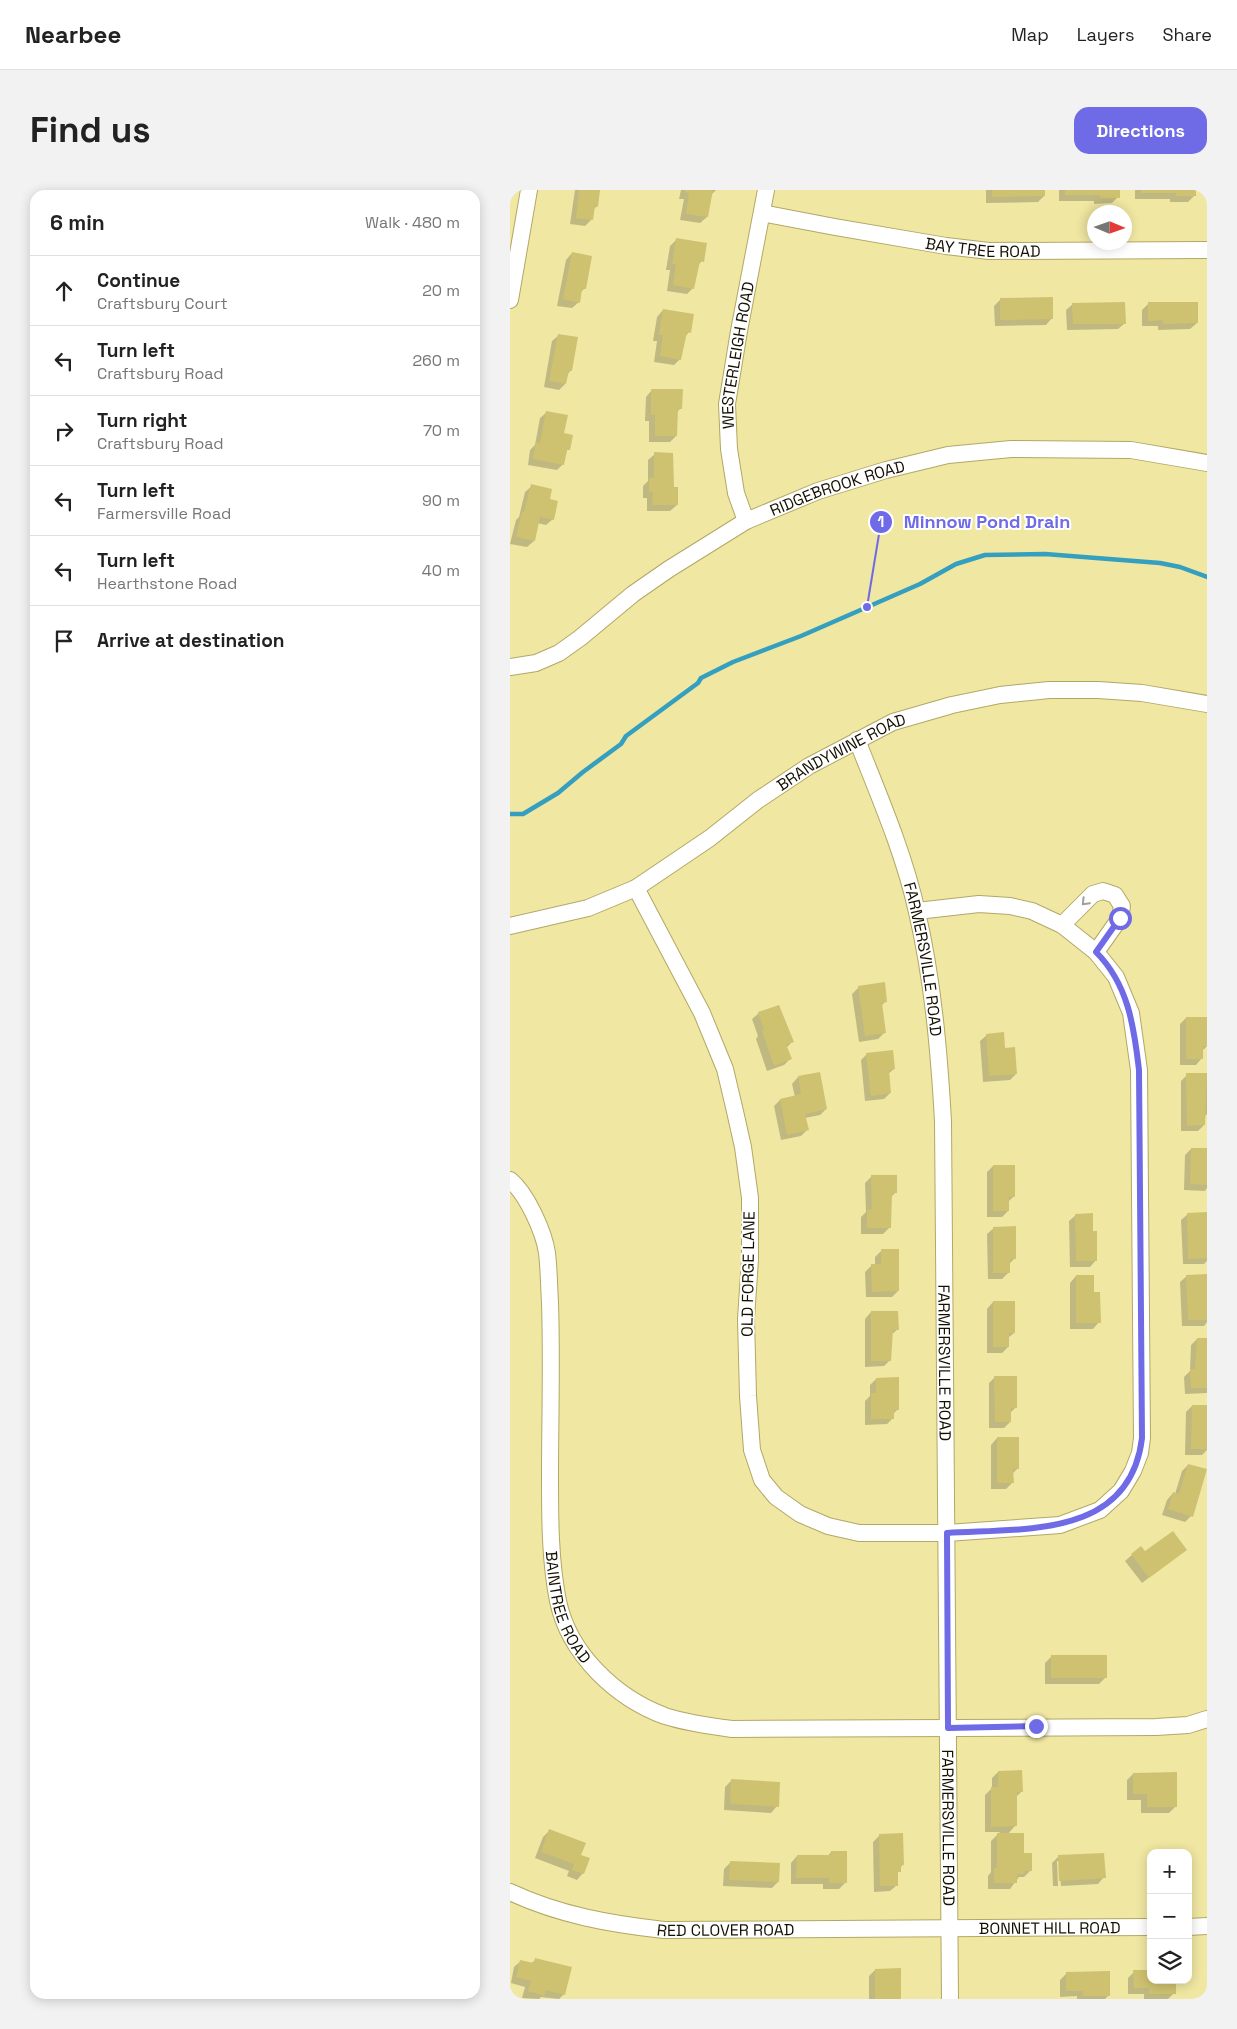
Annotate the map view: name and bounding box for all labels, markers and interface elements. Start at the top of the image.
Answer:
text: Nearbee [25,19,121,50]
text: Map [1011,23,1049,46]
text: Layers [1077,23,1134,46]
text: Share [1162,23,1212,46]
button: Directions [1074,107,1207,154]
text: Find us [30,108,151,152]
north arrow [1087,205,1132,250]
text: 6 min [50,209,105,236]
text: Walk · 480 m [365,212,460,233]
street label: BAY TREE ROAD [924,232,1041,262]
text: Continue [97,268,180,293]
icon: ahead [50,277,78,305]
text: 20 m [422,280,460,301]
street label: WESTERLEIGH ROAD [716,280,759,429]
text: Craftsbury Court [97,293,228,314]
text: Turn left [97,338,175,363]
icon: left [50,347,78,375]
text: 260 m [412,350,460,371]
text: Craftsbury Road [97,363,224,384]
text: Turn right [97,408,187,433]
icon: right [50,417,78,445]
text: 70 m [423,420,460,441]
text: Craftsbury Road [97,433,224,454]
street label: RIDGEBROOK ROAD [766,455,907,520]
text: Turn left [97,478,175,503]
icon: left [50,487,78,515]
text: 90 m [422,490,460,511]
text: Farmersville Road [97,503,231,524]
callout: Minnow Pond Drain [869,505,1080,538]
text: Minnow Pond Drain [904,510,1070,533]
text: 1 [878,512,884,531]
text: Turn left [97,548,175,573]
icon: left [50,557,78,585]
text: 40 m [422,560,460,581]
text: Hearthstone Road [97,573,237,594]
icon: arrive [50,627,78,655]
text: Arrive at destination [97,628,285,653]
street label: BRANDYWINE ROAD [772,708,908,795]
street label: FARMERSVILLE ROAD [899,879,947,1037]
one-way arrow [1082,896,1091,905]
route start [1109,907,1132,930]
street label: OLD FORGE LANE [736,1211,760,1337]
street label: FARMERSVILLE ROAD [934,1284,956,1441]
street label: BAINTREE ROAD [541,1550,596,1667]
route end [1025,1715,1048,1738]
street label: FARMERSVILLE ROAD [938,1749,960,1906]
map controls [1147,1849,1192,1984]
button: + [1147,1849,1192,1894]
button: − [1147,1894,1192,1939]
street label: BONNET HILL ROAD [979,1917,1121,1939]
street label: RED CLOVER ROAD [656,1919,794,1941]
button: layers [1147,1939,1192,1984]

